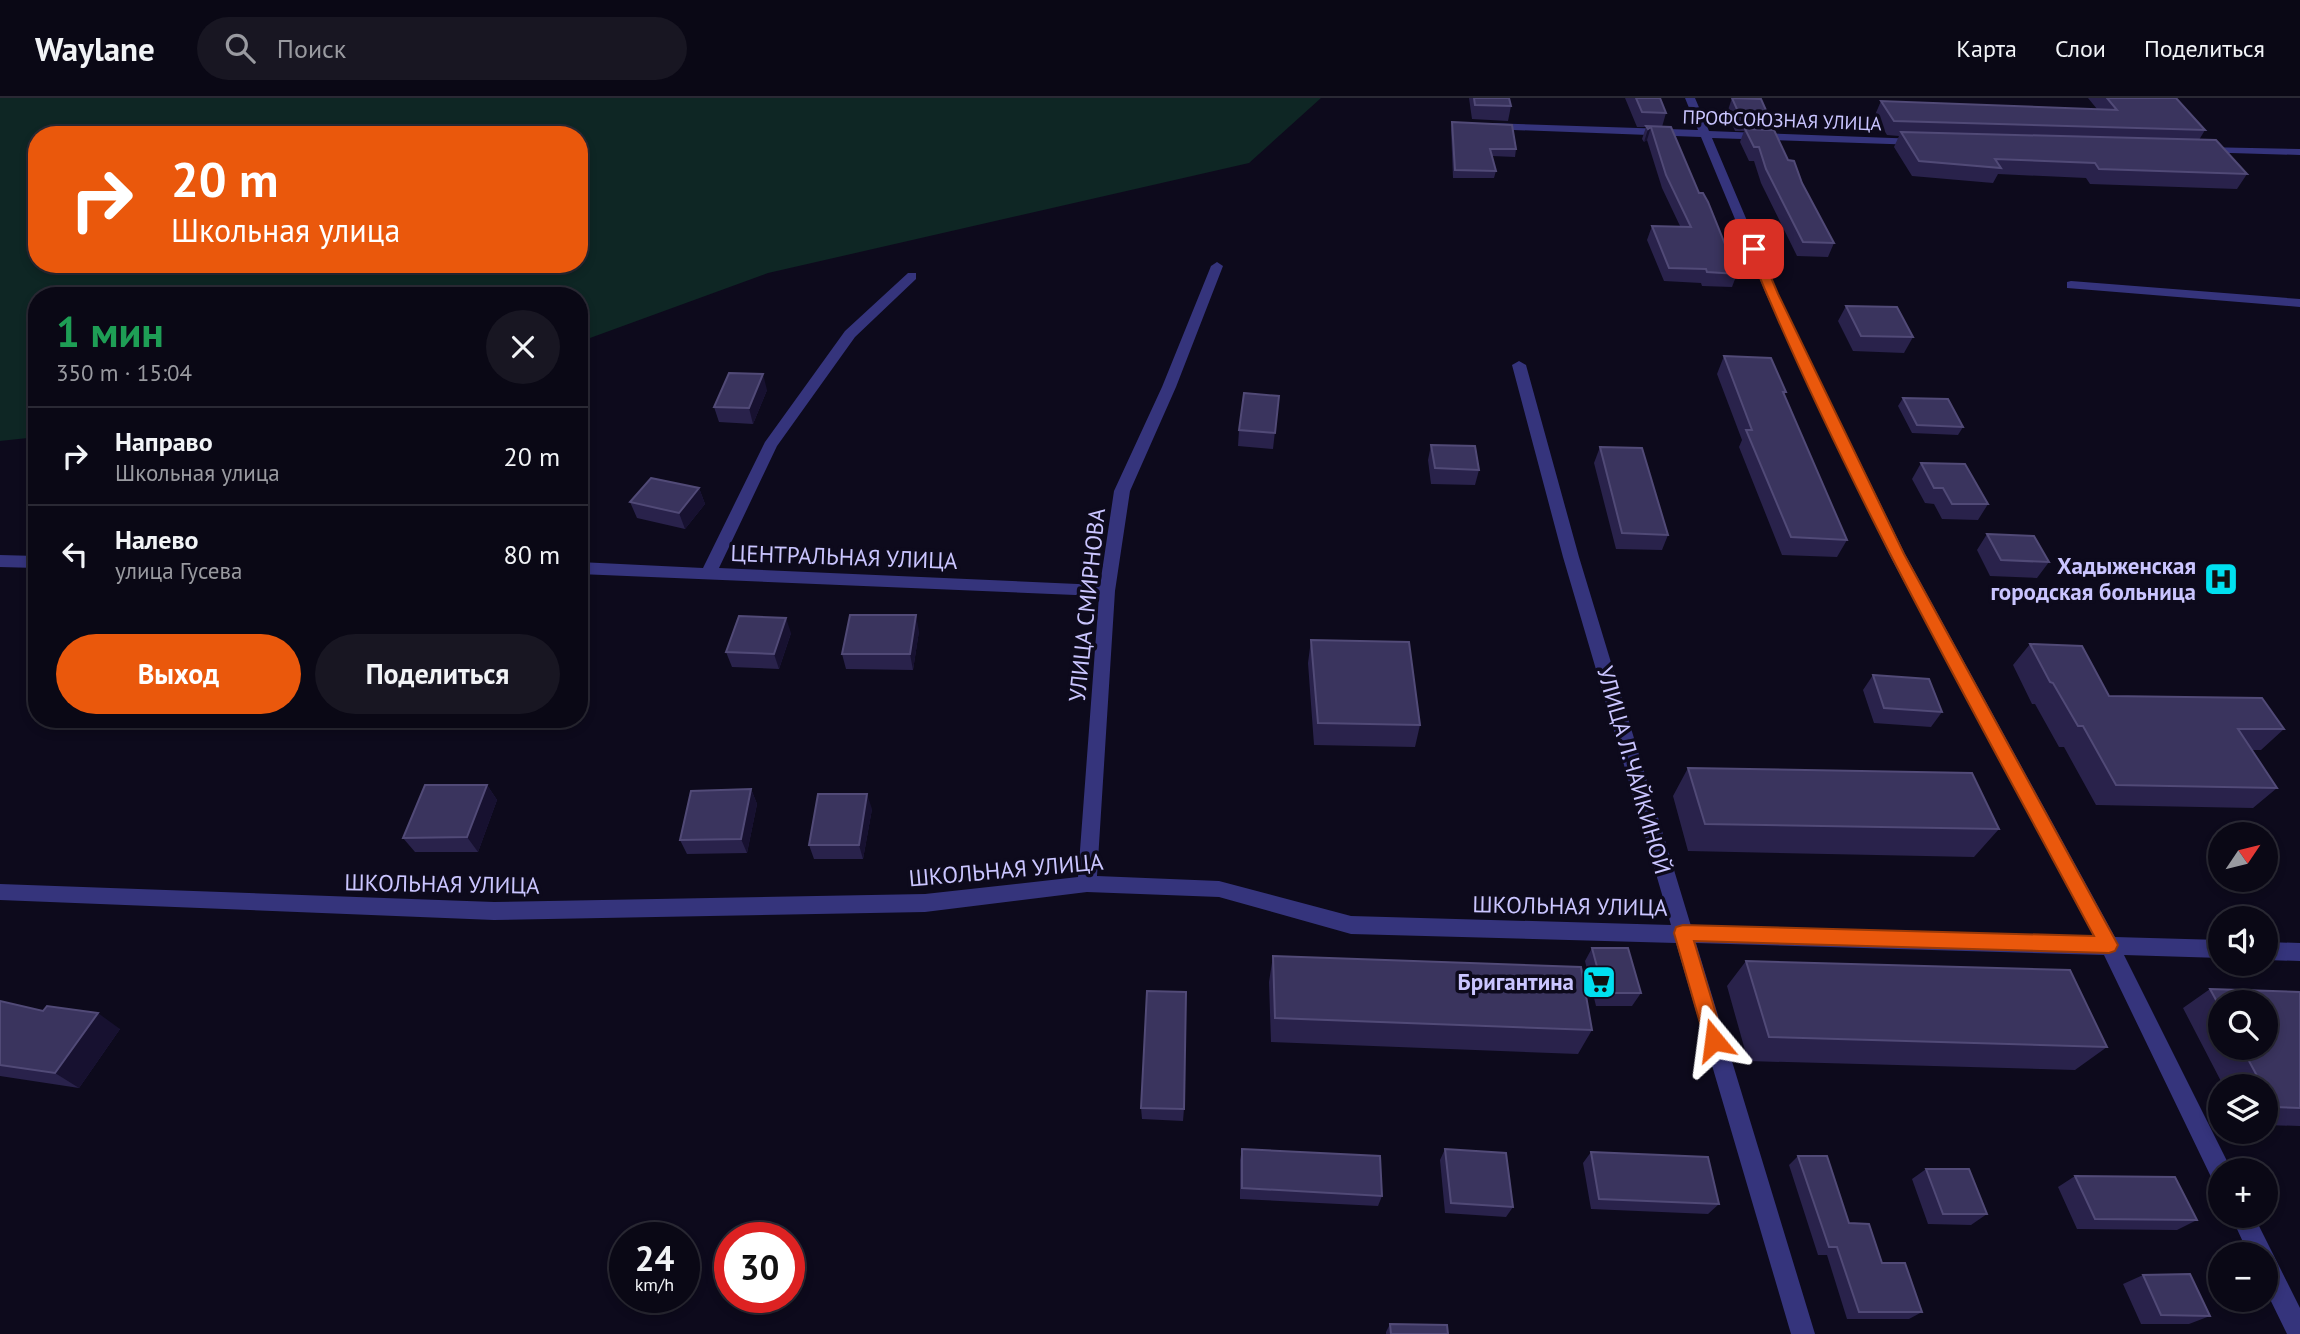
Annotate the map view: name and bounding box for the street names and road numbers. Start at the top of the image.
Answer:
street label: ПРОФСОЮЗНАЯ УЛИЦА [1682,105,1882,135]
street label: УЛИЦА СМИРНОВА [1062,506,1111,703]
street label: ЦЕНТРАЛЬНАЯ УЛИЦА [730,538,958,575]
street label: УЛИЦА Л.ЧАЙКИНОЙ [1591,663,1678,877]
street label: ШКОЛЬНАЯ УЛИЦА [907,847,1105,892]
street label: ШКОЛЬНАЯ УЛИЦА [344,867,540,900]
street label: ШКОЛЬНАЯ УЛИЦА [1472,889,1668,922]

